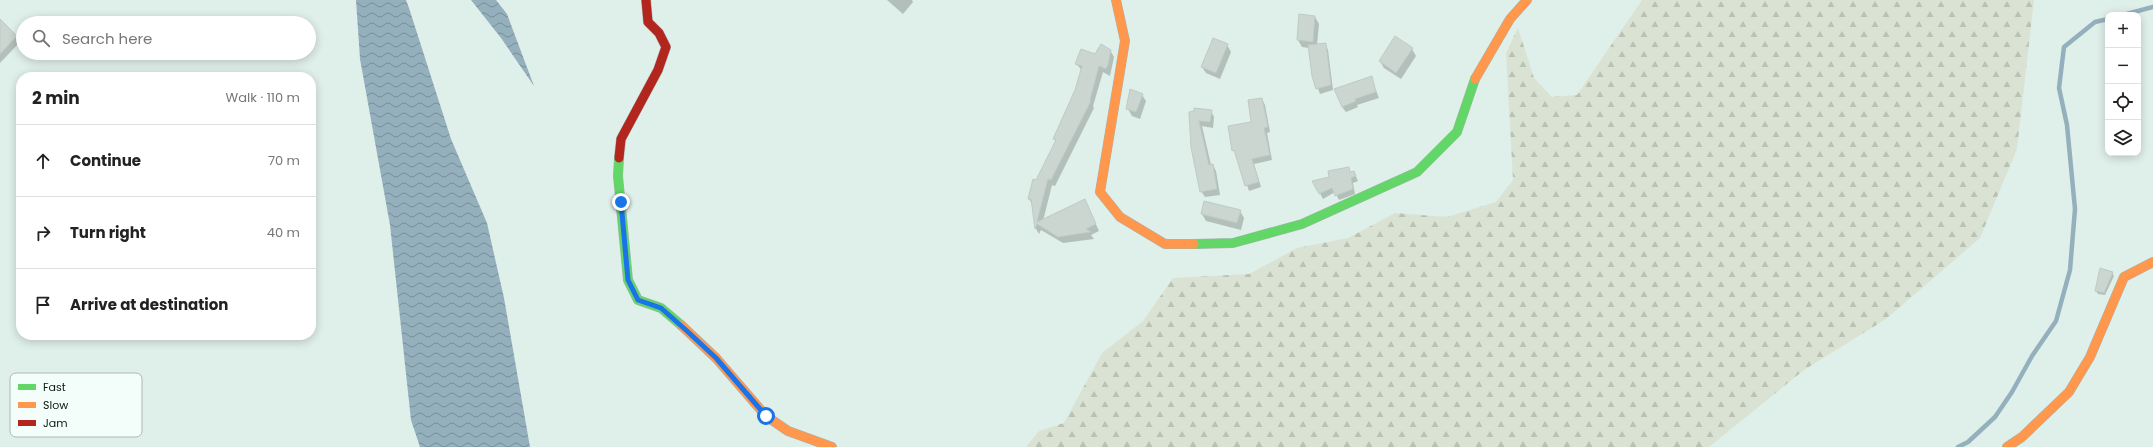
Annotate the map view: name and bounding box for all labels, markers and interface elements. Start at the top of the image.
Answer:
map controls [2105,12,2141,156]
button: + [2105,12,2141,48]
search box [16,16,316,60]
icon: search [30,27,52,49]
text: Search here [62,28,152,49]
button: − [2105,48,2141,84]
button: locate [2105,84,2141,120]
text: 2 min [32,86,80,110]
text: Walk · 110 m [226,88,300,107]
button: layers [2105,120,2141,156]
icon: ahead [32,150,54,172]
text: Continue [70,150,141,171]
text: 70 m [268,151,300,170]
route end [612,193,630,211]
icon: right [32,222,54,244]
text: Turn right [70,222,146,243]
text: 40 m [267,223,300,242]
icon: arrive [32,294,54,316]
text: Arrive at destination [70,294,228,315]
legend [10,373,142,437]
text: Fast [43,379,66,395]
text: Slow [43,397,68,413]
route start [757,407,775,425]
text: Jam [43,415,68,431]

